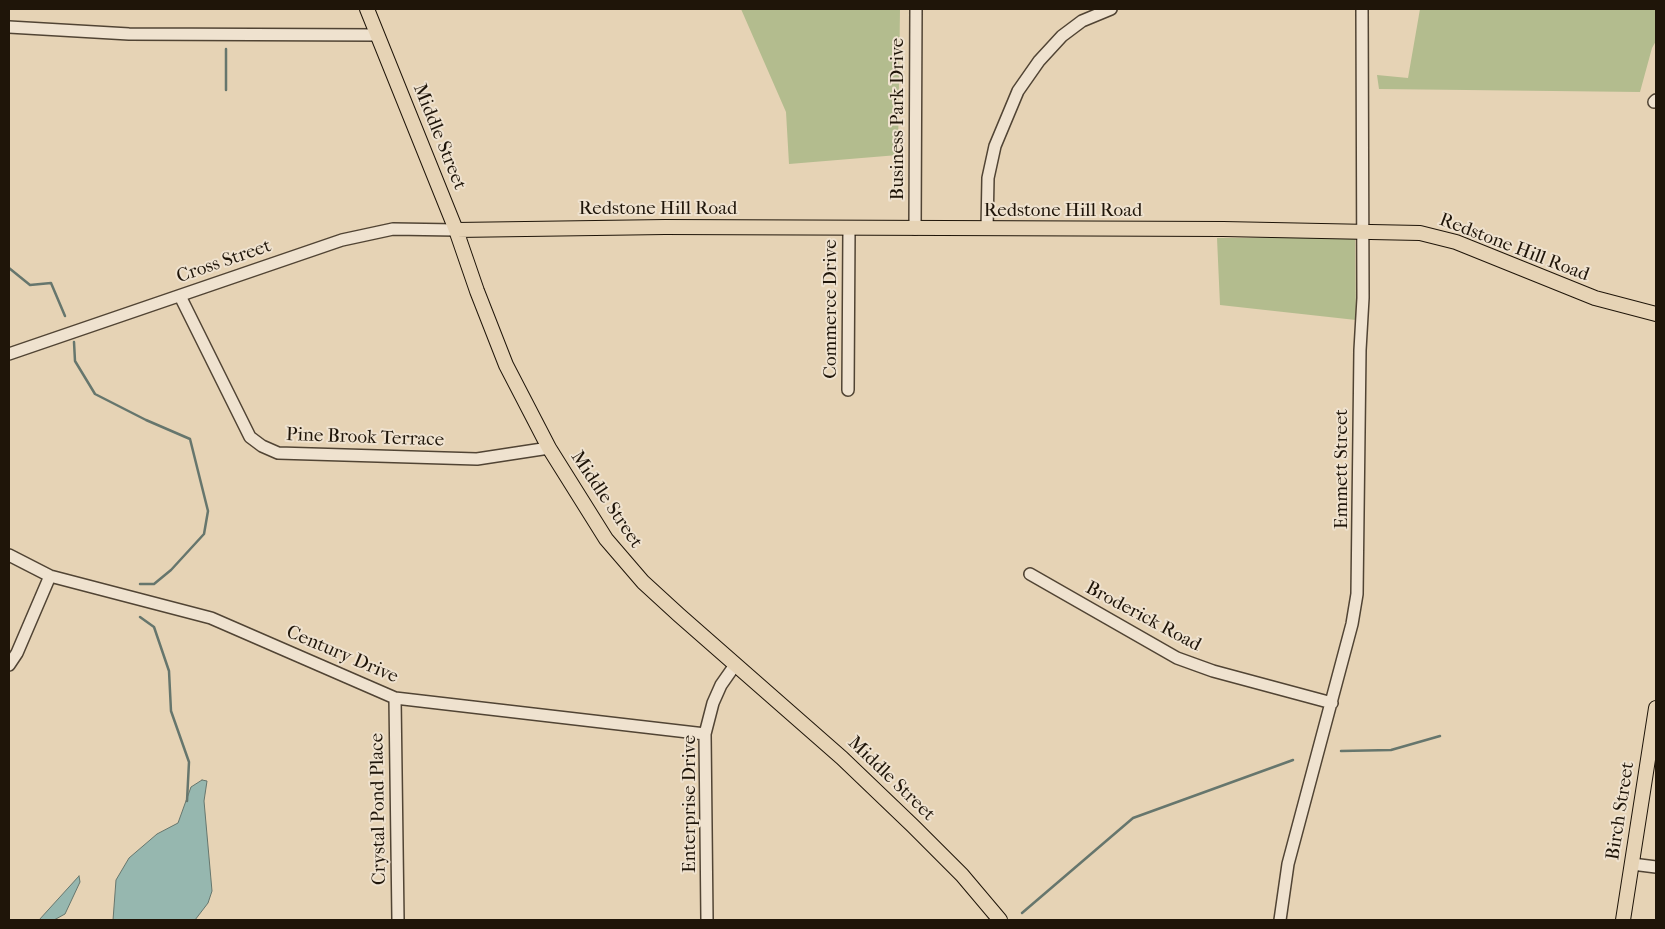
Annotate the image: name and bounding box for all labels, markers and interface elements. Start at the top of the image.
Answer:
street label: Business Park Drive [887,38,909,200]
street label: Middle Street [407,81,471,193]
street label: Redstone Hill Road [579,198,737,220]
street label: Redstone Hill Road [984,200,1142,222]
street label: Redstone Hill Road [1436,209,1592,287]
street label: Cross Street [174,235,274,289]
street label: Commerce Drive [820,239,842,379]
street label: Emmett Street [1331,409,1353,529]
street label: Pine Brook Terrace [286,424,444,452]
street label: Middle Street [565,447,647,553]
street label: Broderick Road [1081,577,1205,657]
street label: Century Drive [283,621,401,689]
street label: Middle Street [843,732,939,826]
street label: Crystal Pond Place [366,733,392,885]
street label: Enterprise Drive [679,735,701,873]
street label: Birch Street [1602,760,1640,862]

